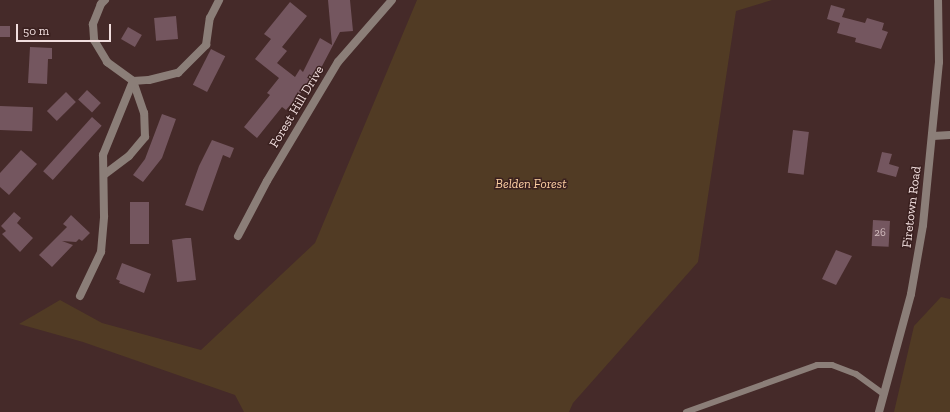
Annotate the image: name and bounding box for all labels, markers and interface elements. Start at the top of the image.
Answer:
scale bar [18,16,113,42]
text: 50 m [23,24,49,38]
street label: Forest Hill Drive [266,63,328,151]
street label: Firetown Road [899,165,925,249]
park label: Belden Forest [495,176,567,192]
house number: 26 [874,226,886,240]

